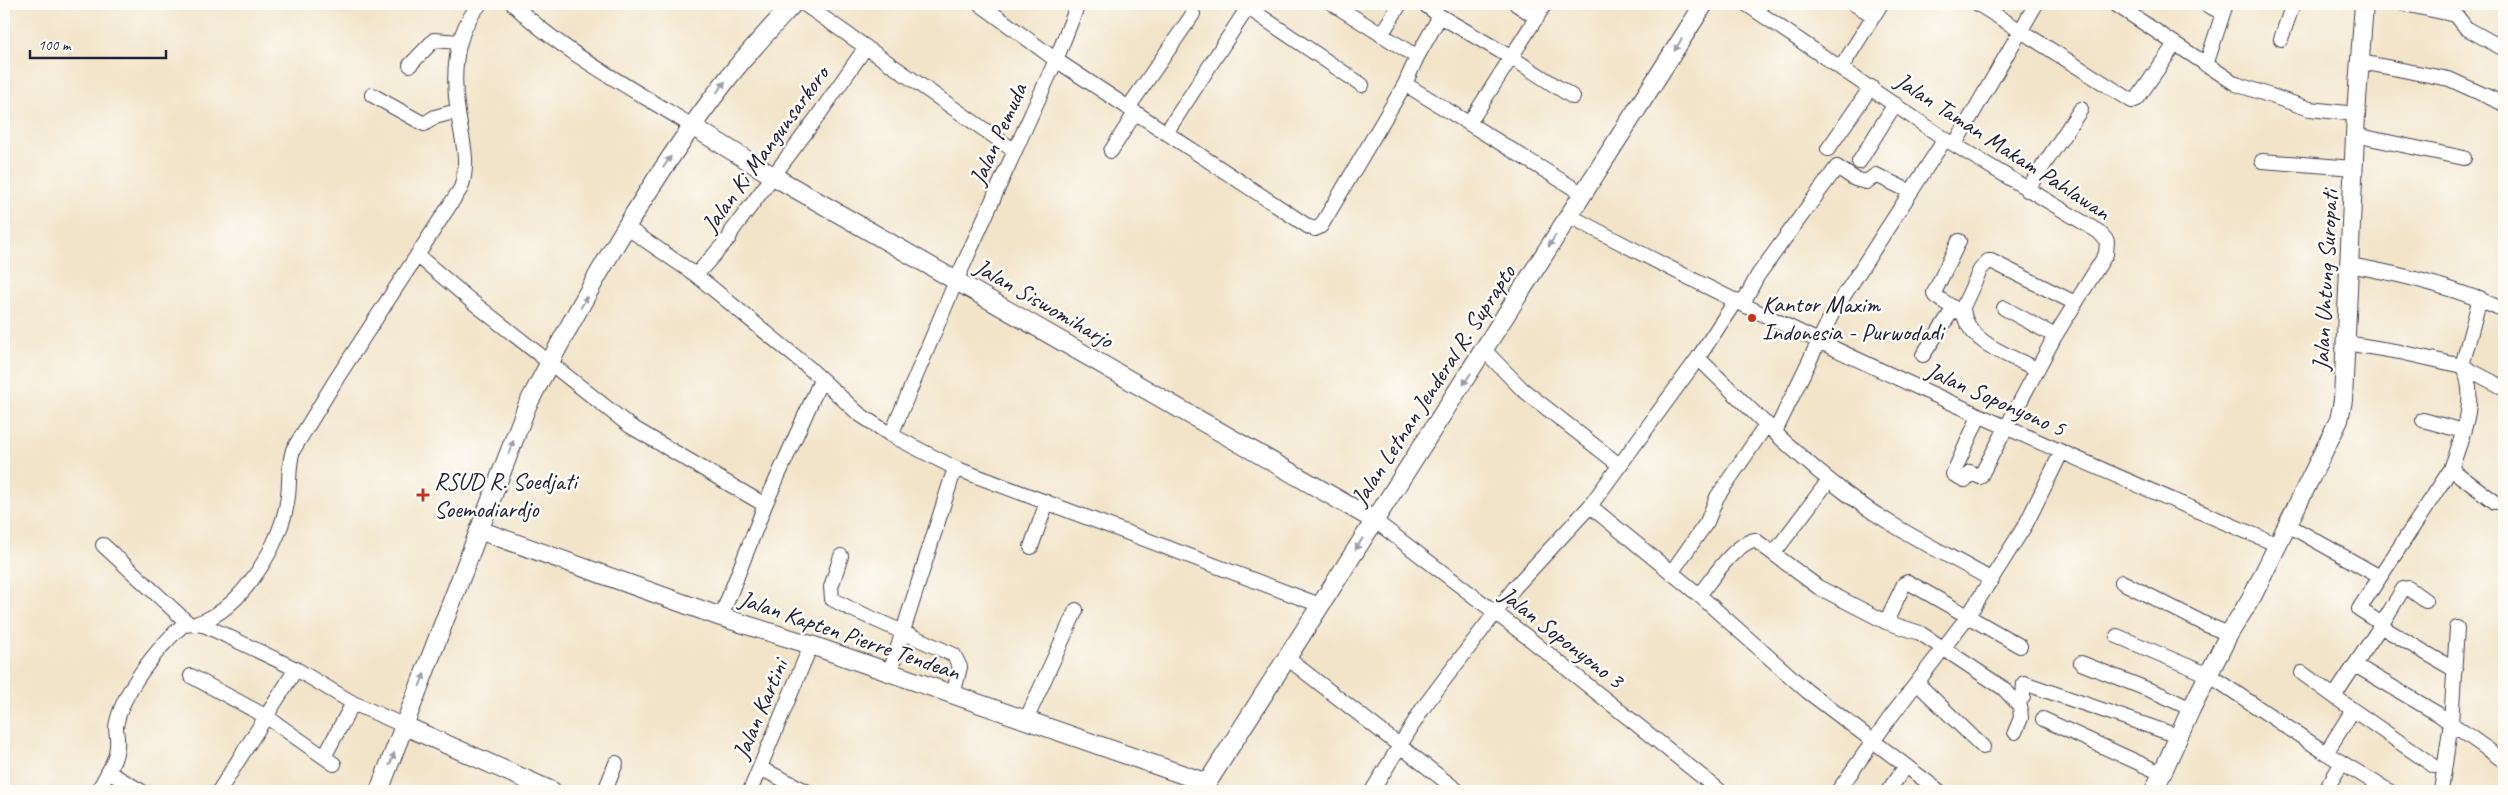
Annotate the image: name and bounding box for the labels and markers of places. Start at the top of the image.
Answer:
place label: Kantor Maxim Indonesia - Purwodadi [1762,289,1946,347]
marker: Kantor Maxim Indonesia - Purwodadi [1746,312,1758,324]
place label: RSUD R. Soedjati Soemodiardjo [434,466,579,524]
marker: RSUD R. Soedjati Soemodiardjo [416,488,430,502]

